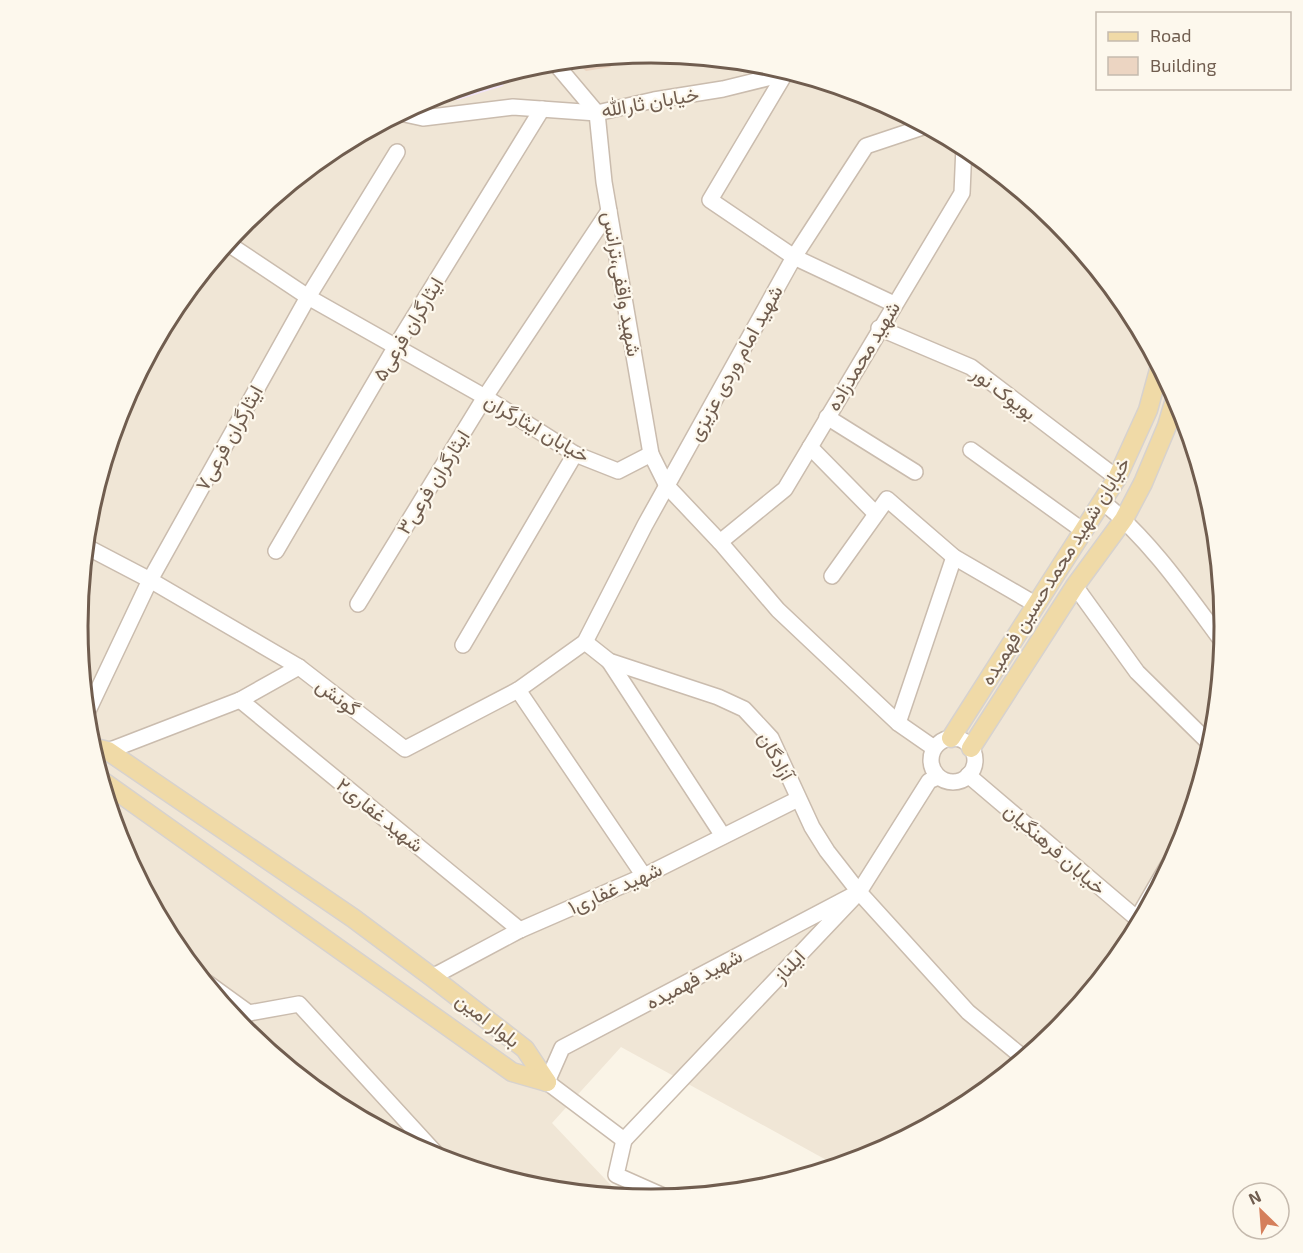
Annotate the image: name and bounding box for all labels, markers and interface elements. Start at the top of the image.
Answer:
legend [1096,12,1291,90]
text: Road [1150,24,1191,46]
text: Building [1150,54,1217,76]
street label: خیابان ثارالله [599,81,701,123]
street label: شهید واقفی،ترانس [596,210,648,358]
street label: ایثارگران فرعی۵ [367,272,449,386]
street label: شهید امام وردی عزیزی [681,281,789,445]
street label: شهید محمدزاده [820,296,906,416]
street label: بویوک نور [966,360,1042,426]
street label: ایثارگران فرعی۷ [189,380,269,496]
street label: خیابان ایثارگران [480,387,594,469]
street label: ایثارگران فرعی۳ [391,425,475,539]
street label: خیابان شهید محمدحسین فهمیده [974,452,1136,690]
street label: گونش [311,672,365,722]
street label: آزادگان [752,727,801,786]
street label: شهید غفاری۲ [331,772,429,858]
street label: خیابان فرهنگیان [998,797,1112,901]
street label: شهید غفاری۱ [564,856,666,920]
street label: شهید فهمیده [641,943,747,1015]
street label: ایلناز [767,944,811,989]
street label: بلوار امین [451,987,525,1053]
north arrow [1231,1181,1291,1241]
text: N [1245,1186,1264,1208]

